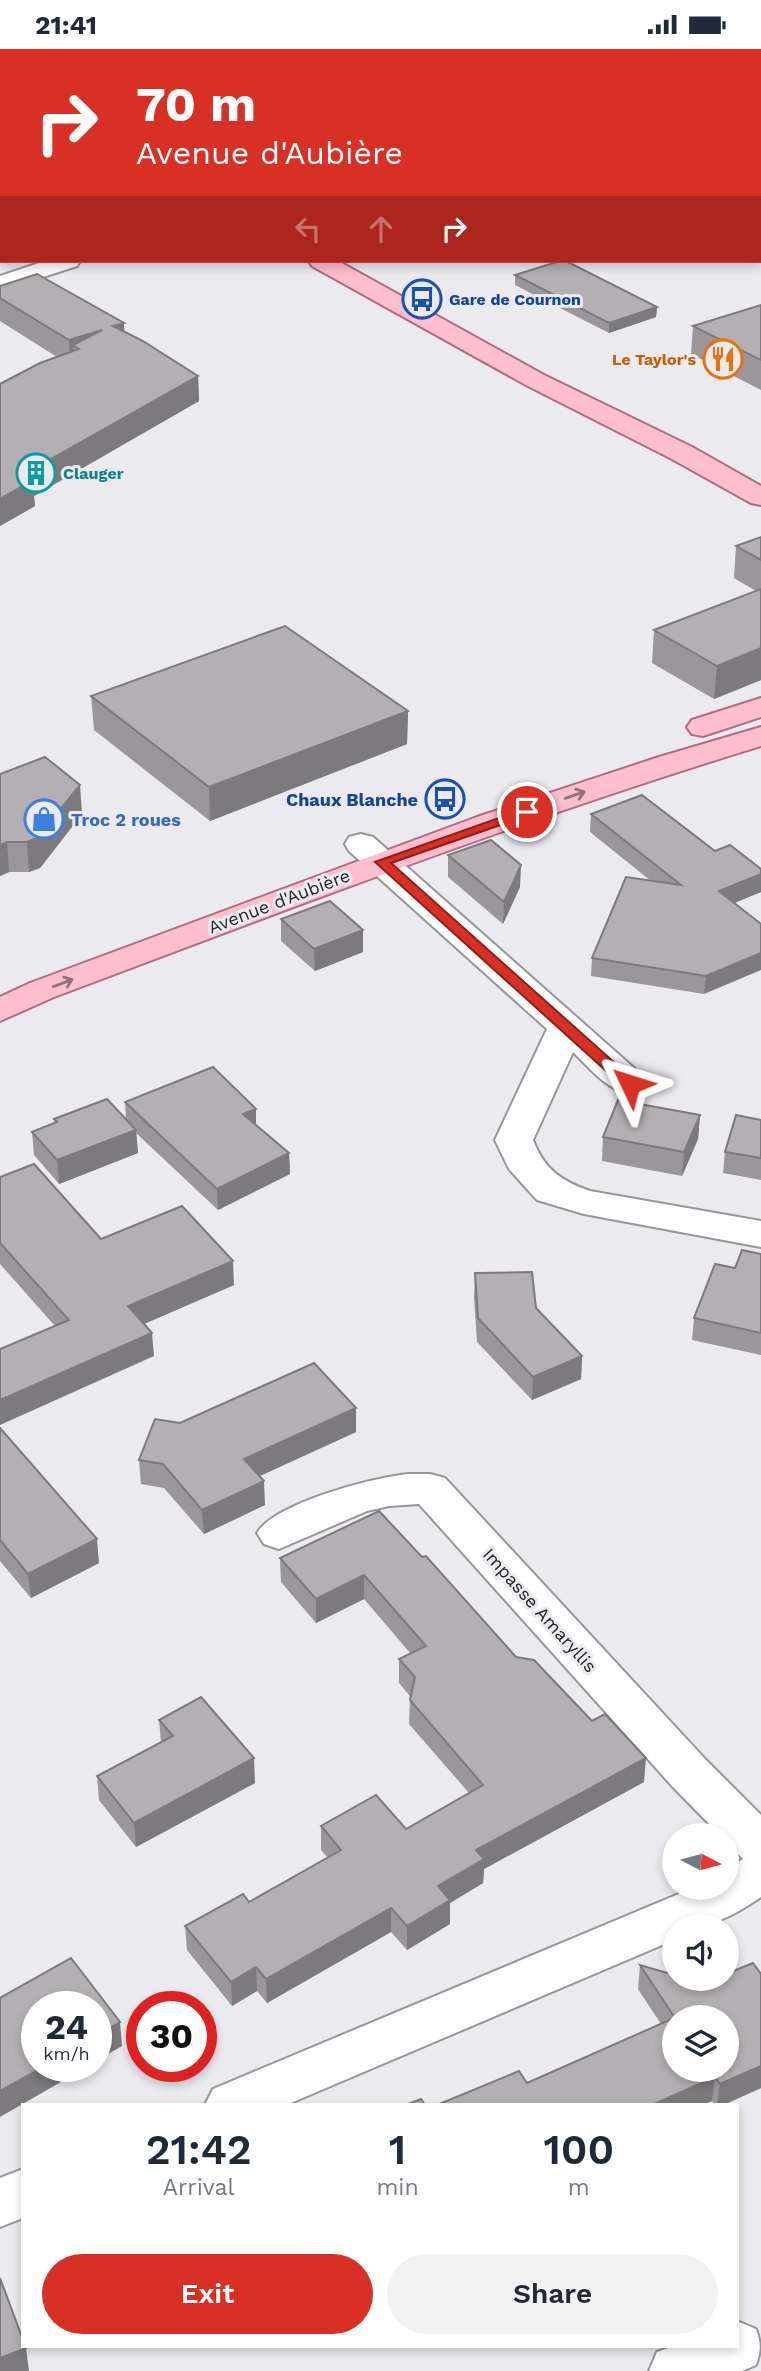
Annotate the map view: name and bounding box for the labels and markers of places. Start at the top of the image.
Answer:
bus stop icon: Gare de Cournon [401,278,443,320]
place label: Gare de Cournon [449,290,581,309]
restaurant icon: Le Taylor's [702,338,744,380]
place label: Le Taylor's [612,350,696,369]
building icon: Clauger [15,452,57,494]
place label: Clauger [63,464,124,483]
bus stop icon: Chaux Blanche [424,778,466,820]
pin [497,782,557,842]
place label: Chaux Blanche [286,789,418,810]
shop icon: Troc 2 roues [23,798,65,840]
place label: Troc 2 roues [71,809,181,830]

